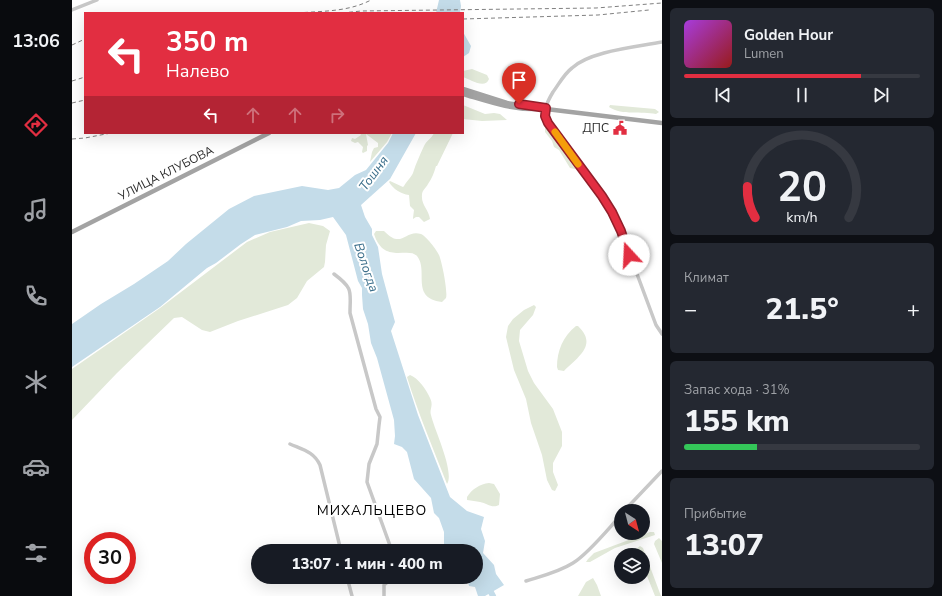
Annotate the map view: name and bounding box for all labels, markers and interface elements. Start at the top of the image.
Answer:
text: 350 m [166,23,249,61]
text: Golden Hour [744,25,833,45]
icon: left [100,28,152,80]
text: 13:06 [12,29,60,53]
text: Lumen [744,45,784,63]
text: Налево [166,59,230,83]
pin [502,63,536,104]
icon: arrive [508,69,530,91]
icon: previous [712,84,734,106]
icon: pause [791,84,813,106]
icon: next [870,84,892,106]
icon: left [200,104,222,126]
icon: ahead [242,104,264,126]
icon: ahead [284,104,306,126]
icon: right [326,104,348,126]
icon: directions [22,111,50,139]
place label: ДПС [583,120,609,136]
public building icon: ДПС [612,120,628,136]
street label: УЛИЦА КЛУБОВА [115,142,217,204]
water label: Тошня [355,152,393,195]
text: 20 [777,159,827,216]
icon: music [22,196,50,224]
text: km/h [786,208,818,227]
position arrow [608,234,650,276]
water label: Вологда [349,240,383,294]
text: Климат [684,269,729,287]
icon: phone [22,282,50,310]
text: 21.5° [765,289,839,330]
text: − [684,295,697,325]
text: + [907,295,920,325]
icon: climate [22,368,50,396]
text: Запас хода · 31% [684,381,790,399]
text: 155 km [684,401,790,442]
icon: car [22,453,50,481]
district label: МИХАЛЬЦЕВО [317,501,427,520]
north arrow [614,504,650,540]
map controls [614,504,650,584]
text: Прибытие [684,505,746,523]
text: 13:07 [684,525,764,566]
speed limit sign: 30 [84,532,136,584]
icon: filters [22,539,50,567]
button: layers [614,548,650,584]
text: 13:07 · 1 мин · 400 m [291,554,443,574]

